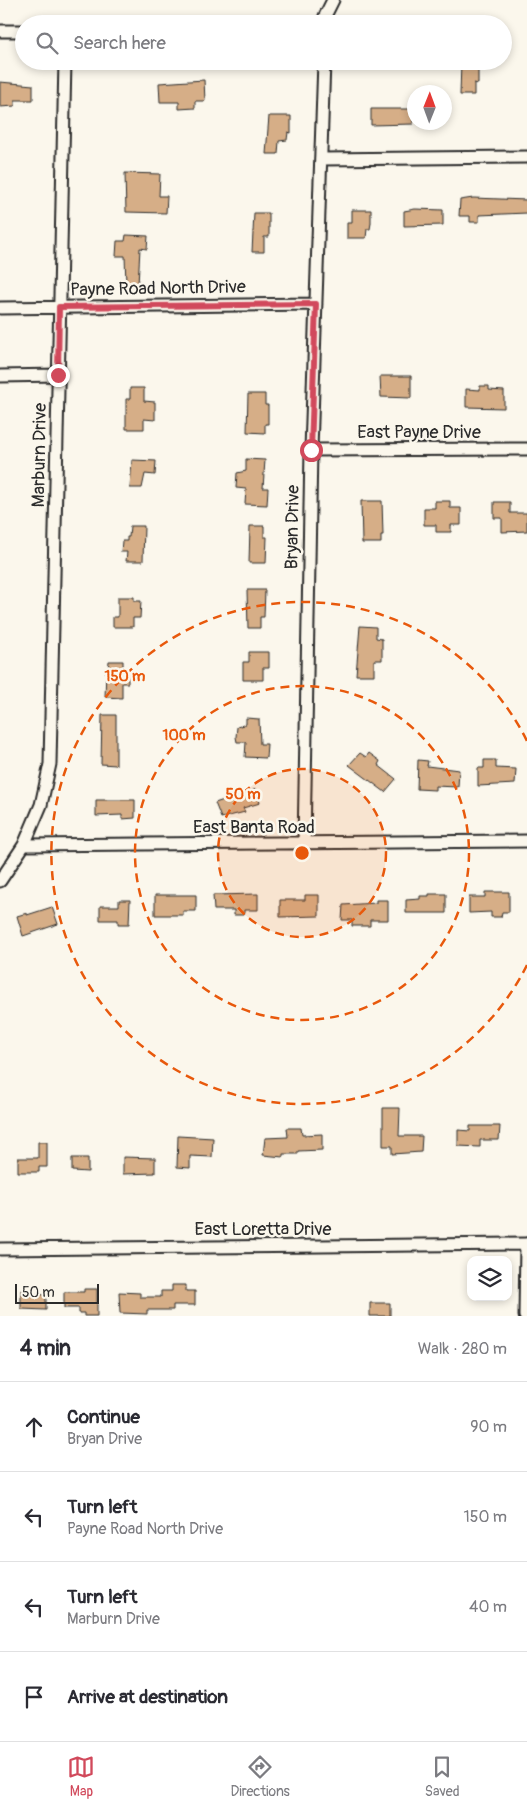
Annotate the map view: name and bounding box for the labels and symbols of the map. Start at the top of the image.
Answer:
north arrow [407,85,452,130]
street label: Payne Road North Drive [70,275,246,302]
route end [47,364,70,387]
street label: Marburn Drive [27,402,52,508]
street label: East Payne Drive [357,421,481,444]
route start [300,439,323,462]
street label: Bryan Drive [280,484,305,570]
text: 150 m [105,667,145,686]
text: 100 m [163,726,205,745]
text: 50 m [226,785,260,804]
street label: East Banta Road [193,816,315,839]
centre of rings [293,844,311,862]
street label: East Loretta Drive [195,1218,332,1241]
scale bar [15,1281,99,1304]

